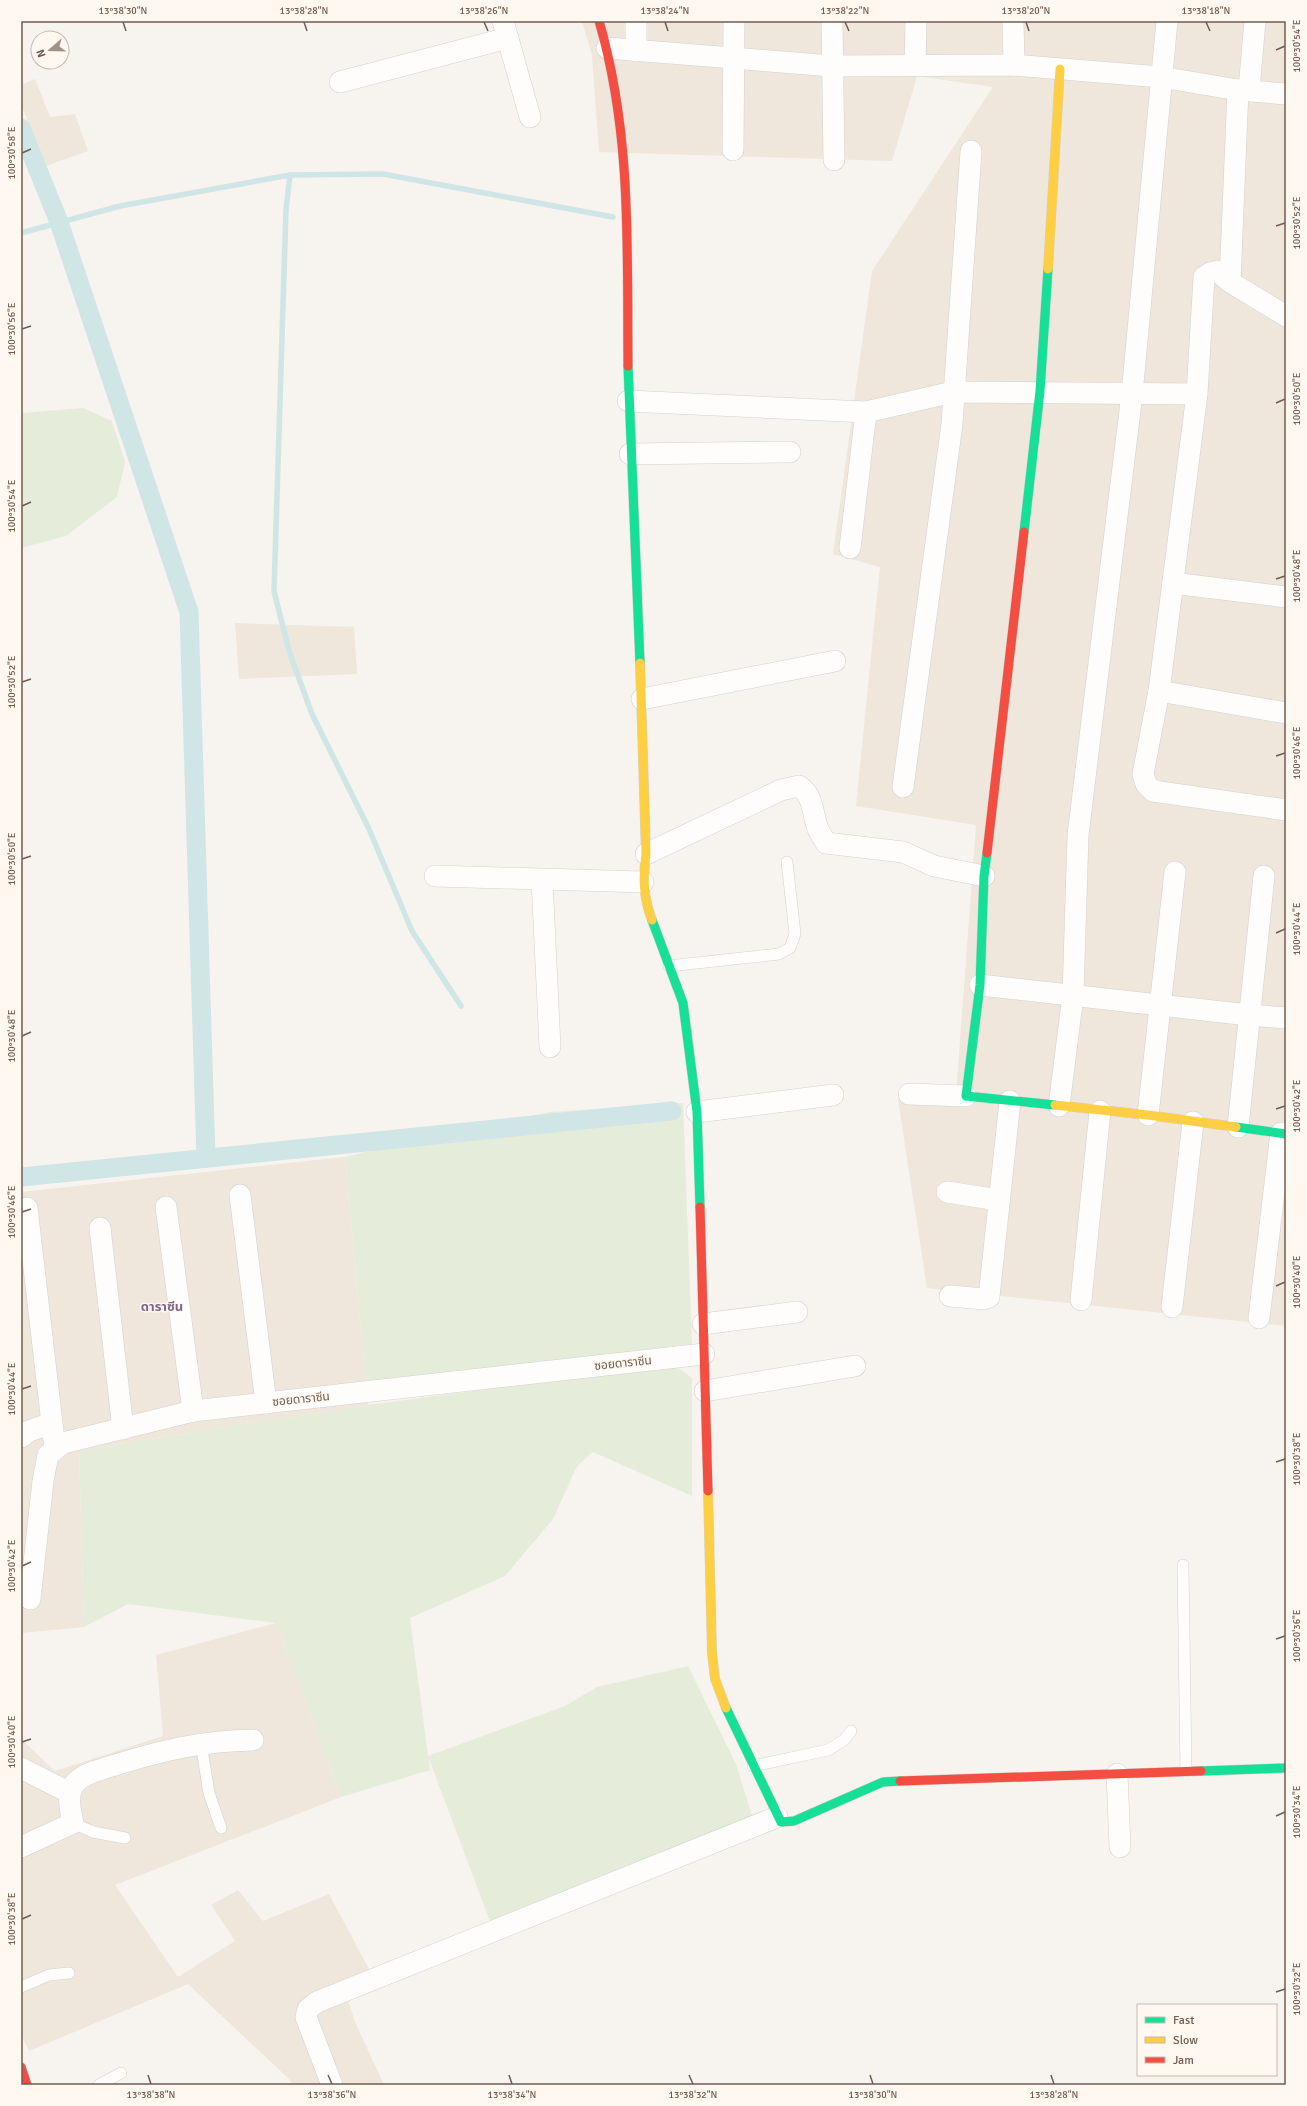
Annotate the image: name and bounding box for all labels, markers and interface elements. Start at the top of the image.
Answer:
text: 13°38'30"N [99,5,147,17]
text: 13°38'28"N [280,5,328,17]
text: 13°38'26"N [460,5,508,17]
text: 13°38'24"N [641,5,689,17]
text: 13°38'22"N [821,5,869,17]
text: 13°38'20"N [1002,5,1050,17]
text: 13°38'18"N [1182,5,1230,17]
text: 100°30'54"E [1291,19,1303,73]
north arrow [30,30,70,70]
text: N [34,47,48,59]
text: 100°30'58"E [6,126,18,180]
text: 100°30'52"E [1291,196,1303,250]
text: 100°30'56"E [6,302,18,356]
text: 100°30'50"E [1291,372,1303,426]
text: 100°30'54"E [6,479,18,533]
text: 100°30'48"E [1291,549,1303,603]
text: 100°30'52"E [6,655,18,709]
text: 100°30'46"E [1291,726,1303,780]
text: 100°30'50"E [6,832,18,886]
text: 100°30'44"E [1291,902,1303,956]
text: 100°30'48"E [6,1009,18,1063]
text: 100°30'42"E [1291,1079,1303,1133]
text: 100°30'46"E [6,1185,18,1239]
text: 100°30'40"E [1291,1255,1303,1309]
district label: ดาราซีน [141,1299,183,1315]
street label: ซอยดาราซีน [594,1353,653,1374]
text: 100°30'44"E [6,1362,18,1416]
street label: ซอยดาราซีน [272,1389,331,1410]
text: 100°30'38"E [1291,1432,1303,1486]
text: 100°30'42"E [6,1539,18,1593]
text: 100°30'36"E [1291,1609,1303,1663]
text: 100°30'40"E [6,1715,18,1769]
text: 100°30'34"E [1291,1785,1303,1839]
text: 100°30'38"E [6,1892,18,1946]
text: 100°30'32"E [1291,1962,1303,2016]
legend [1137,2004,1277,2076]
text: Fast [1173,2013,1194,2028]
text: Slow [1173,2033,1198,2048]
text: Jam [1173,2053,1194,2068]
text: 13°38'38"N [127,2089,175,2101]
text: 13°38'36"N [308,2089,356,2101]
text: 13°38'34"N [488,2089,536,2101]
text: 13°38'32"N [669,2089,717,2101]
text: 13°38'30"N [849,2089,897,2101]
text: 13°38'28"N [1030,2089,1078,2101]

